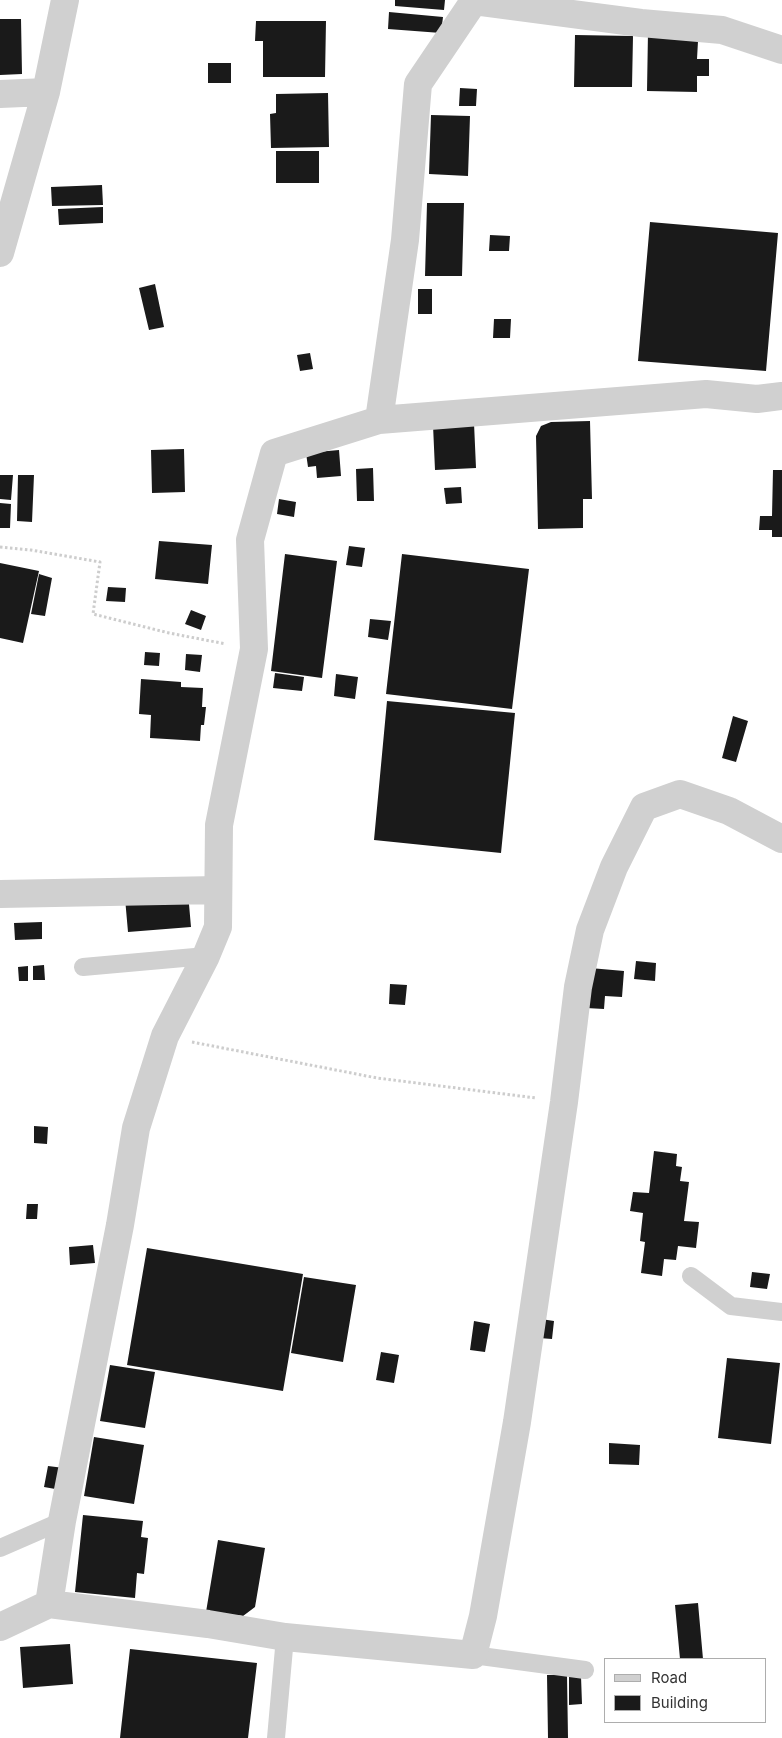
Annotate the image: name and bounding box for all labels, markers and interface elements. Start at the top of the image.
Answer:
legend [604,1658,767,1723]
text: Road [651,1668,687,1687]
text: Building [651,1693,708,1712]

